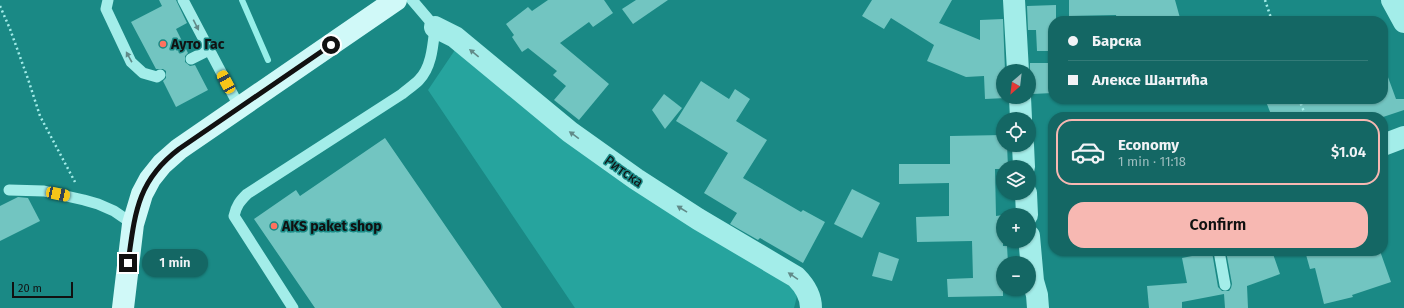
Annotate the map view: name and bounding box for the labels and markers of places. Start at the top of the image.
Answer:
place label: Ауто Гас [170,36,225,53]
marker: Ауто Гас [158,39,168,49]
place label: AKS paket shop [281,218,382,235]
marker: AKS paket shop [269,221,279,231]

